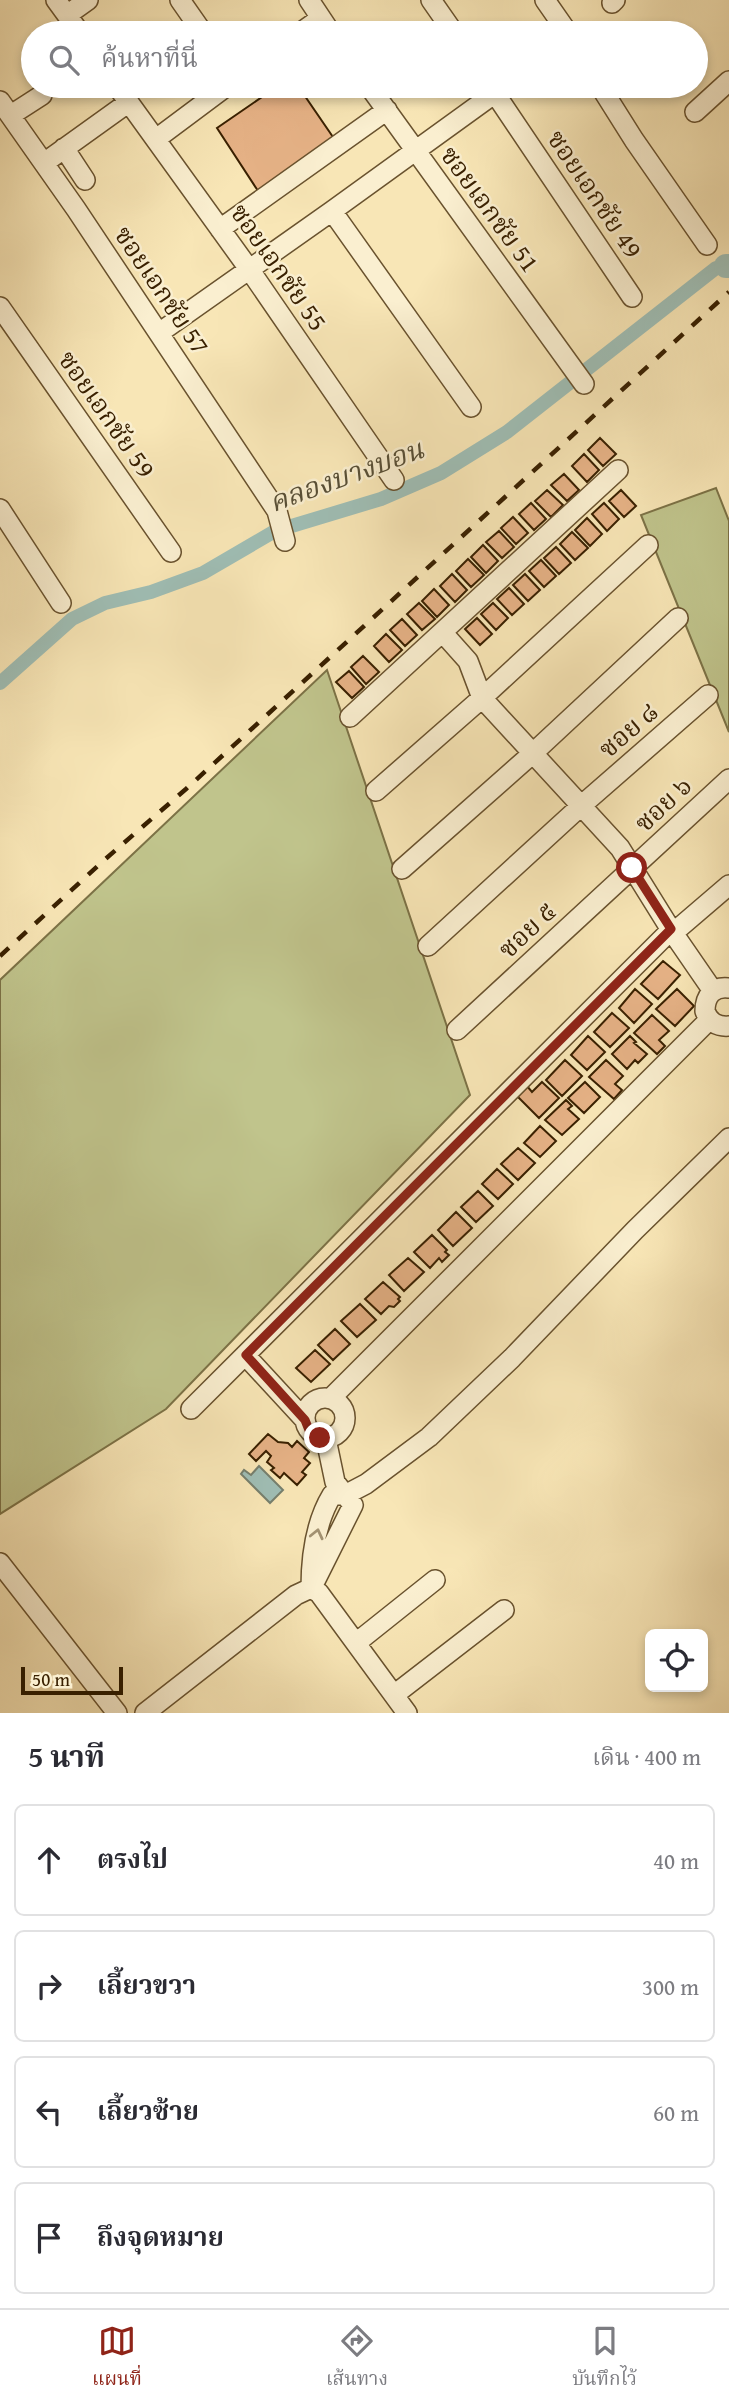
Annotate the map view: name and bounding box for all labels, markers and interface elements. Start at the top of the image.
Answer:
search box [21,21,708,98]
text: ค้นหาที่นี่ [101,38,198,77]
icon: search [45,41,83,79]
street label: ซอยเอกชัย 49 [538,122,653,266]
street label: ซอยเอกชัย 51 [431,138,550,280]
street label: ซอยเอกชัย 55 [221,195,338,338]
street label: ซอยเอกชัย 57 [105,218,220,362]
street label: ซอยเอกชัย 59 [49,342,166,485]
water label: คลองบางบอน [263,427,430,522]
street label: ซอย ๘ [589,693,666,767]
street label: ซอย ๖ [625,767,700,841]
route start [616,852,647,883]
street label: ซอย ๕ [489,892,565,967]
route end [304,1422,335,1453]
one-way arrow [309,1528,323,1540]
map controls [645,1629,708,1692]
button: locate [645,1629,708,1692]
scale bar [21,1664,122,1696]
text: 50 m [32,1665,70,1693]
text: 5 นาที [28,1734,105,1778]
text: เดิน · 400 m [592,1740,701,1773]
text: ตรงไป [97,1839,168,1878]
icon: ahead [30,1841,68,1879]
text: 40 m [653,1844,699,1877]
text: เลี้ยวขวา [97,1965,196,2004]
icon: right [30,1967,68,2005]
text: 300 m [642,1970,699,2003]
text: เลี้ยวซ้าย [97,2091,199,2130]
icon: left [30,2093,68,2131]
text: 60 m [653,2096,699,2129]
text: ถึงจุดหมาย [97,2217,224,2256]
icon: arrive [30,2219,68,2257]
tab: แผนที่ [92,2322,142,2395]
tab: เส้นทาง [326,2322,388,2395]
tab: บันทึกไว้ [572,2322,637,2395]

